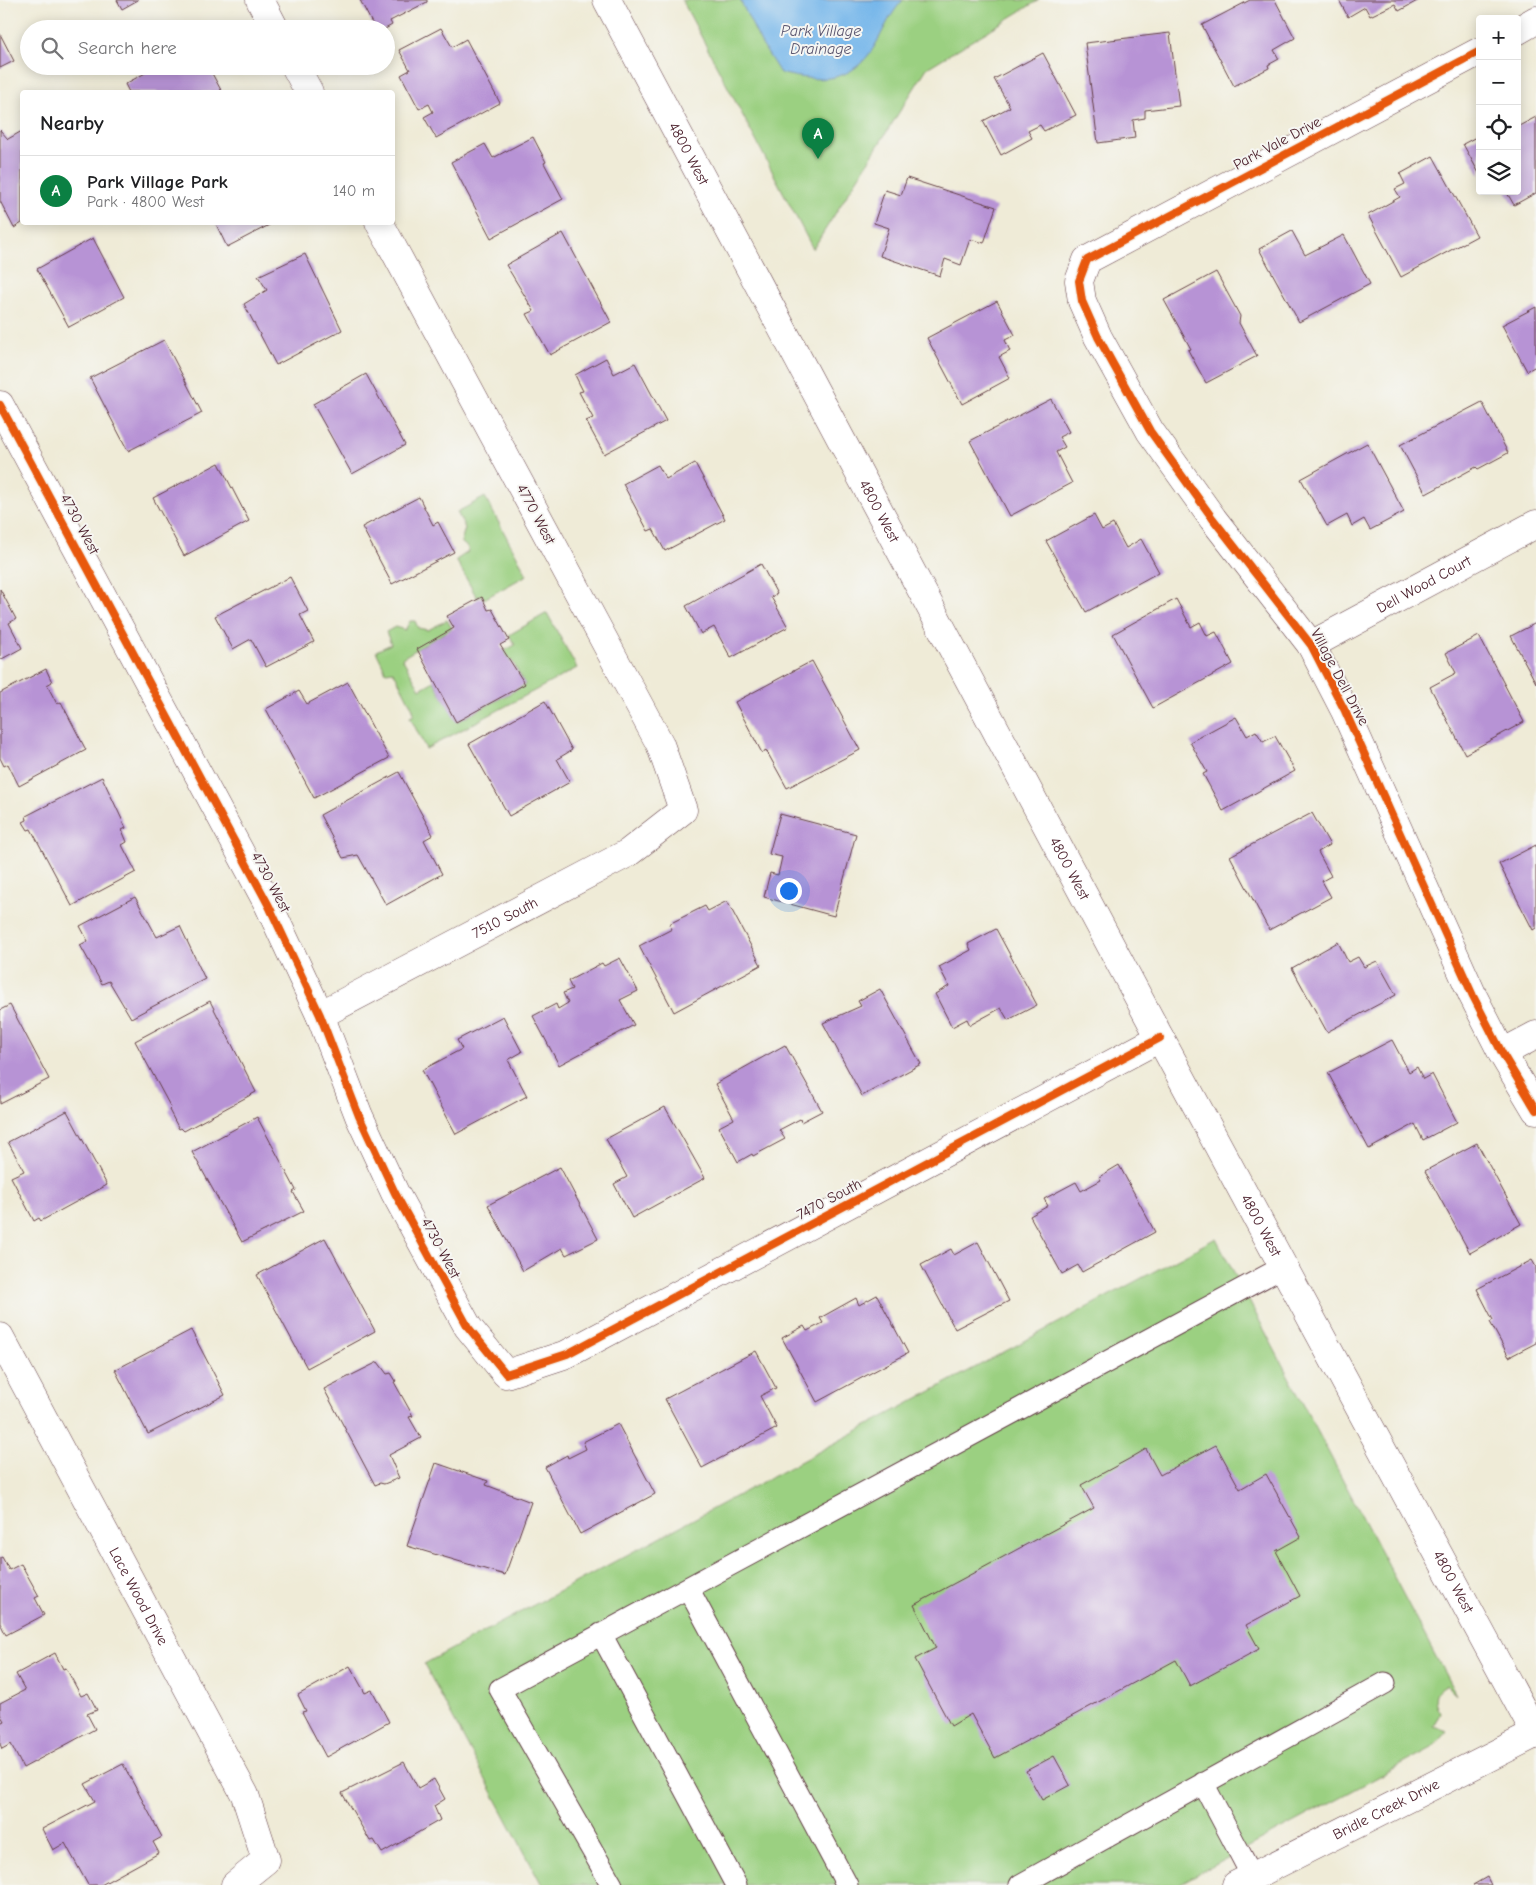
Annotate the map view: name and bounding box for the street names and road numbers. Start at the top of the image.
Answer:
street label: Park Vale Drive [1230,112,1324,174]
street label: 4800 West [665,119,713,189]
street label: 4800 West [855,477,904,546]
street label: 4770 West [513,481,560,548]
street label: 4730 West [57,491,104,558]
street label: Dell Wood Court [1373,551,1475,617]
street label: Village Dell Drive [1307,626,1373,729]
street label: 4800 West [1046,834,1094,903]
street label: 4730 West [248,849,295,916]
street label: 7510 South [469,893,541,942]
street label: 7470 South [794,1174,864,1224]
street label: 4800 West [1237,1191,1286,1260]
street label: 4730 West [418,1215,465,1282]
street label: Lace Wood Drive [105,1544,172,1649]
street label: 4800 West [1429,1547,1478,1617]
street label: Bridle Creek Drive [1330,1775,1443,1844]

